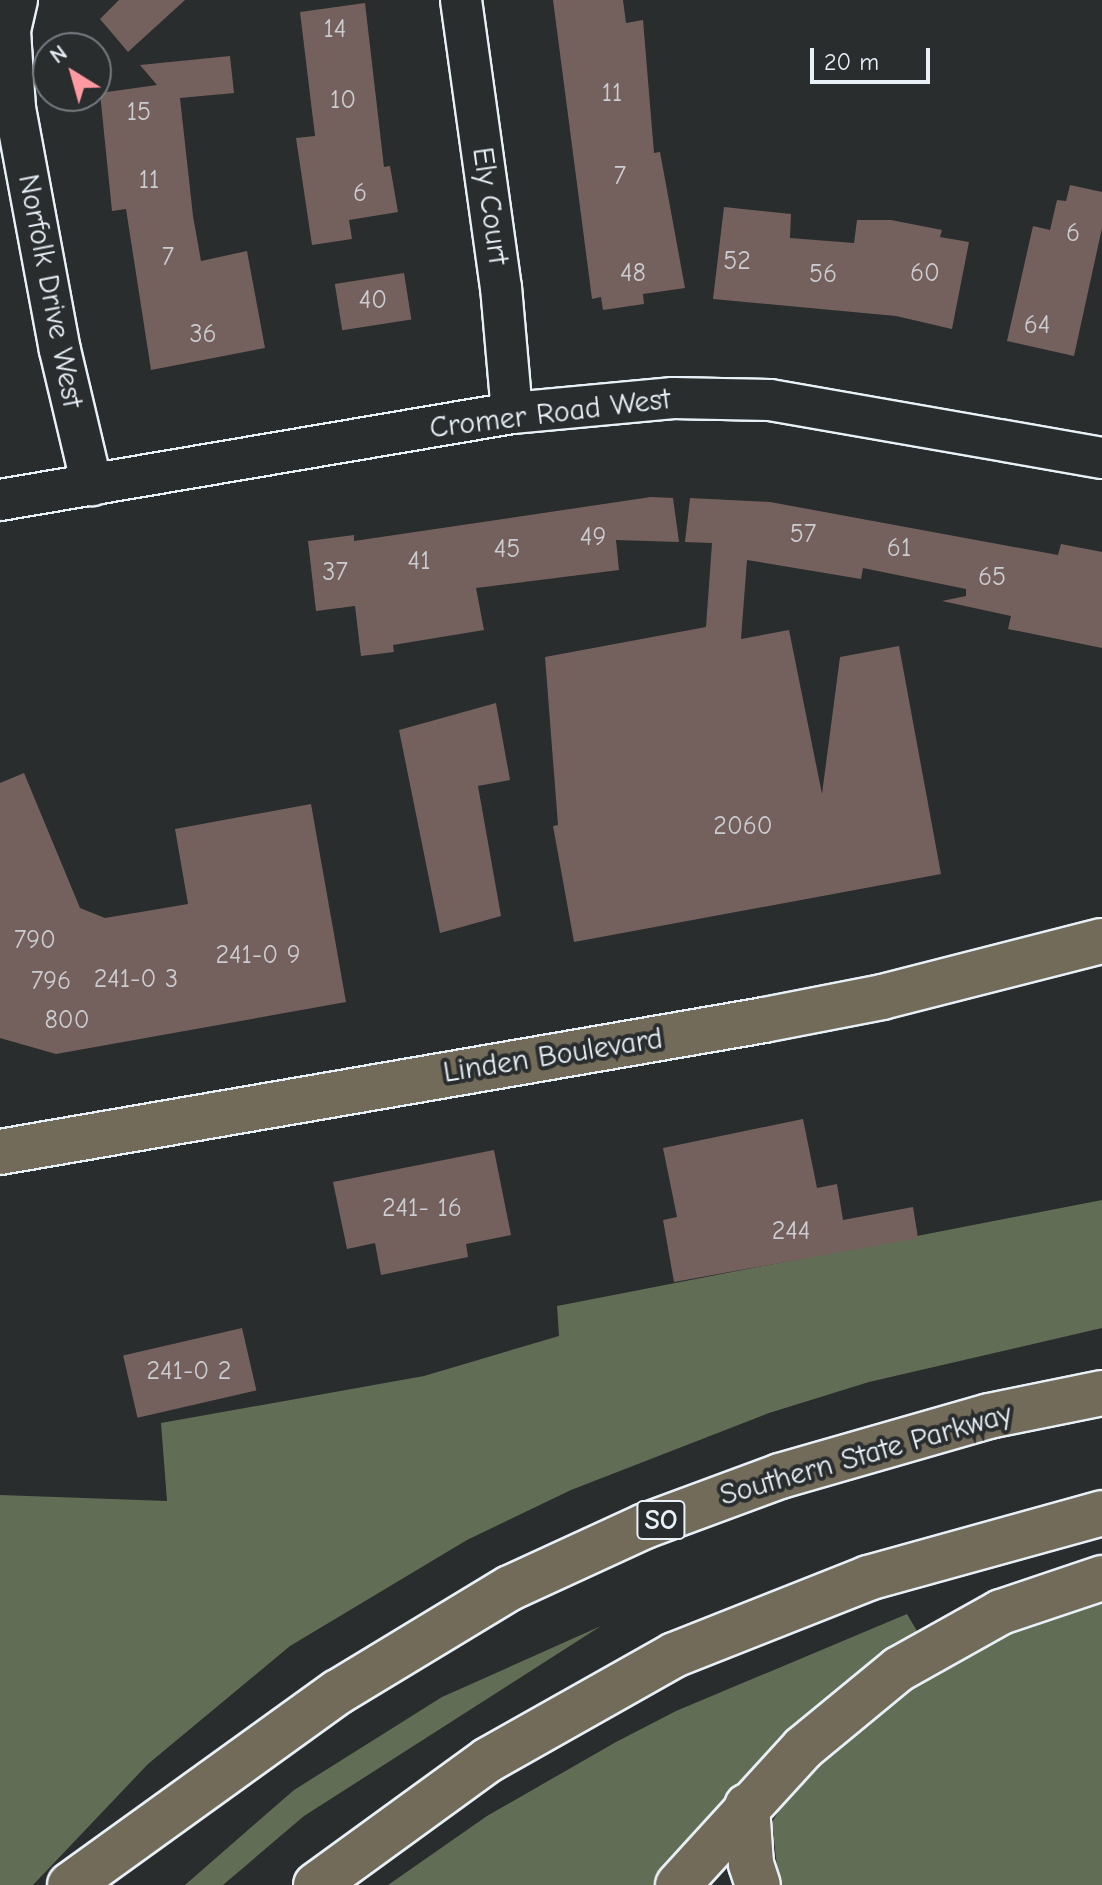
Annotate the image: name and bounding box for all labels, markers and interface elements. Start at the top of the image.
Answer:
house number: 14 [324,14,346,46]
north arrow [32,32,112,112]
scale bar [814,32,934,82]
text: N [45,40,72,69]
text: 20 m [824,48,879,76]
house number: 11 [602,78,622,110]
house number: 10 [330,85,356,117]
house number: 15 [127,97,151,129]
street label: Ely Court [464,145,516,267]
house number: 7 [614,161,626,193]
house number: 11 [139,165,159,197]
street label: Norfolk Drive West [10,171,90,411]
house number: 6 [353,178,367,210]
house number: 6 [1066,218,1080,250]
house number: 7 [162,242,174,274]
house number: 52 [723,246,751,278]
house number: 48 [620,258,646,290]
house number: 60 [910,258,940,290]
house number: 56 [809,259,837,291]
house number: 40 [359,285,387,317]
house number: 64 [1024,310,1050,342]
house number: 36 [189,319,217,351]
street label: Cromer Road West [428,381,672,447]
house number: 57 [790,519,816,551]
house number: 49 [580,522,606,554]
house number: 61 [887,533,911,565]
house number: 45 [494,534,520,566]
house number: 41 [408,546,430,578]
house number: 37 [322,557,348,589]
house number: 65 [978,562,1006,594]
house number: 2060 [713,811,773,843]
house number: 790 [14,925,56,957]
house number: 241-0 9 [215,940,301,972]
house number: 241-0 3 [94,964,178,996]
house number: 796 [31,966,71,998]
house number: 800 [44,1005,90,1037]
street label: Linden Boulevard [441,1021,665,1091]
house number: 241- 16 [382,1193,462,1225]
house number: 244 [772,1216,810,1248]
house number: 241-0 2 [147,1356,231,1388]
street label: Southern State Parkway [716,1396,1016,1514]
road number: SO [635,1496,687,1544]

